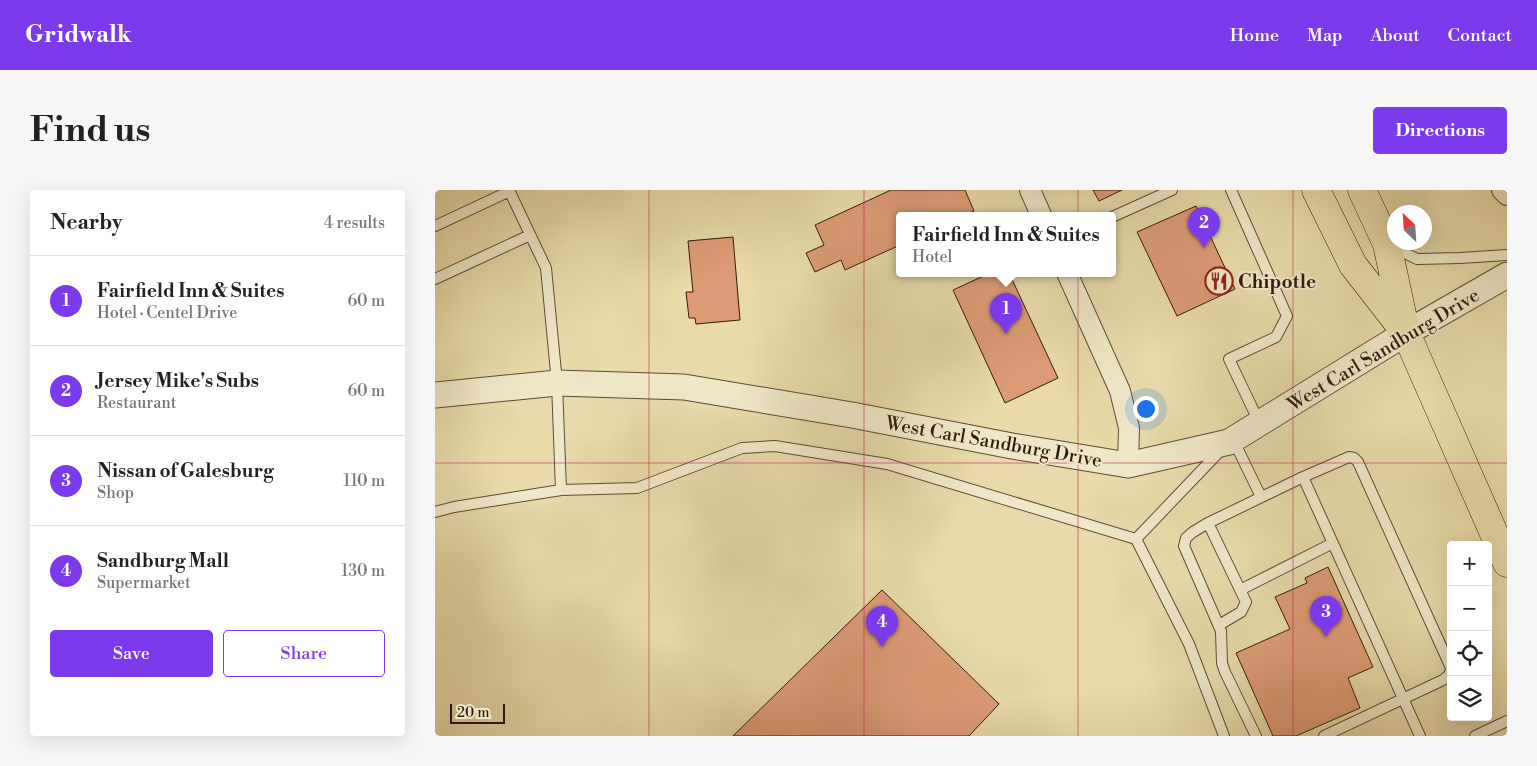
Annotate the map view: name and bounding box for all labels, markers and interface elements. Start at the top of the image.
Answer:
text: Gridwalk [25,20,132,50]
text: Home [1230,24,1279,47]
text: Map [1307,24,1343,47]
text: About [1371,24,1420,47]
text: Contact [1448,24,1512,47]
button: Directions [1373,107,1507,154]
text: Find us [30,109,150,152]
north arrow [1387,205,1432,250]
pin: 2 [1188,207,1220,248]
text: Nearby [50,210,123,236]
popup [896,212,1116,277]
text: 4 results [324,213,385,233]
text: Fairfield Inn & Suites [912,223,1100,247]
text: Hotel [912,247,952,267]
restaurant icon: Chipotle [1204,266,1234,296]
place label: Chipotle [1238,270,1316,294]
text: Fairfield Inn & Suites [97,279,284,303]
street label: West Carl Sandburg Drive [1282,283,1484,417]
text: 1 [62,291,70,311]
text: 60 m [347,291,385,311]
pin: 1 [990,293,1022,334]
text: Hotel · Centel Drive [97,303,237,323]
text: Jersey Mike's Subs [97,369,259,393]
text: 2 [61,381,71,401]
text: 60 m [347,381,385,401]
text: Restaurant [97,393,176,413]
your location [1133,396,1159,422]
street label: West Carl Sandburg Drive [883,411,1104,473]
text: Nissan of Galesburg [97,459,274,483]
text: 3 [61,471,71,491]
text: 110 m [343,471,385,491]
text: Shop [97,483,134,503]
map controls [1447,541,1492,721]
button: + [1447,541,1492,586]
text: Sandburg Mall [97,549,229,573]
text: 4 [61,561,71,581]
text: 130 m [341,561,385,581]
text: Supermarket [97,573,191,593]
button: − [1447,586,1492,631]
pin: 3 [1310,596,1342,637]
pin: 4 [866,606,898,647]
button: Save [50,630,213,677]
button: Share [223,630,385,677]
button: locate [1447,631,1492,676]
button: layers [1447,676,1492,721]
scale bar [450,701,505,724]
text: 20 m [457,704,489,722]

